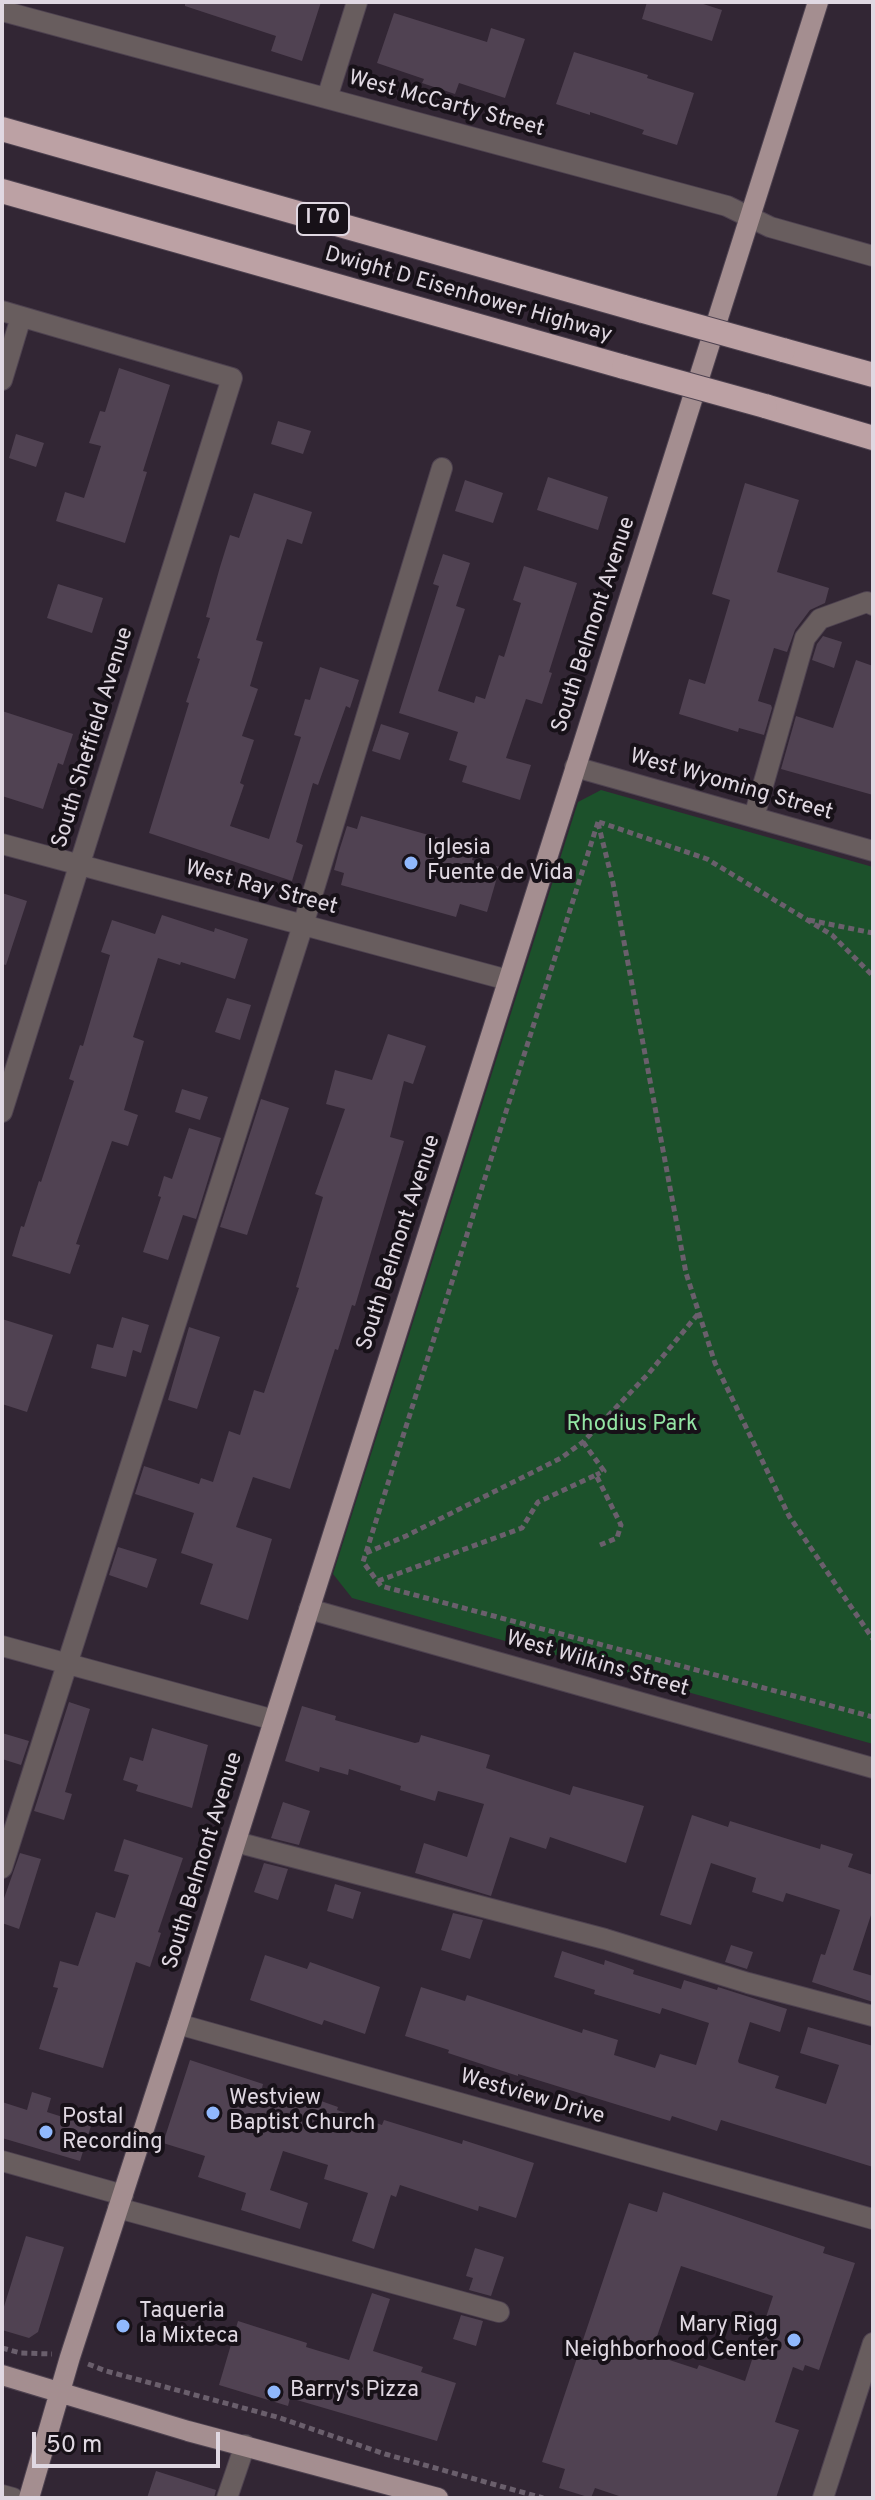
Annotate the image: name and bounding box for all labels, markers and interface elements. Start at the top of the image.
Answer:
street label: West McCarty Street [345,66,547,144]
road number: I 70 [297,203,349,235]
street label: Dwight D Eisenhower Highway [321,242,615,350]
street label: South Belmont Avenue [548,514,642,736]
street label: South Sheffield Avenue [48,624,140,852]
street label: West Wyoming Street [626,744,836,828]
place label: Iglesia Fuente de Vida [427,837,573,888]
marker: Iglesia Fuente de Vida [402,854,420,872]
street label: West Ray Street [182,856,340,922]
street label: South Belmont Avenue [353,1132,447,1354]
park label: Rhodius Park [566,1413,698,1439]
street label: West Wilkins Street [503,1626,691,1704]
street label: South Belmont Avenue [158,1749,250,1973]
street label: Westview Drive [457,2065,607,2131]
place label: Westview Baptist Church [229,2087,375,2138]
marker: Westview Baptist Church [204,2104,222,2122]
place label: Postal Recording [62,2106,163,2158]
marker: Postal Recording [37,2123,55,2141]
place label: Taqueria la Mixteca [139,2300,239,2352]
place label: Mary Rigg Neighborhood Center [564,2314,778,2366]
marker: Taqueria la Mixteca [114,2317,132,2335]
marker: Mary Rigg Neighborhood Center [785,2331,803,2349]
place label: Barry's Pizza [290,2379,419,2405]
marker: Barry's Pizza [265,2383,283,2401]
scale bar [36,2416,224,2466]
text: 50 m [46,2431,102,2461]

